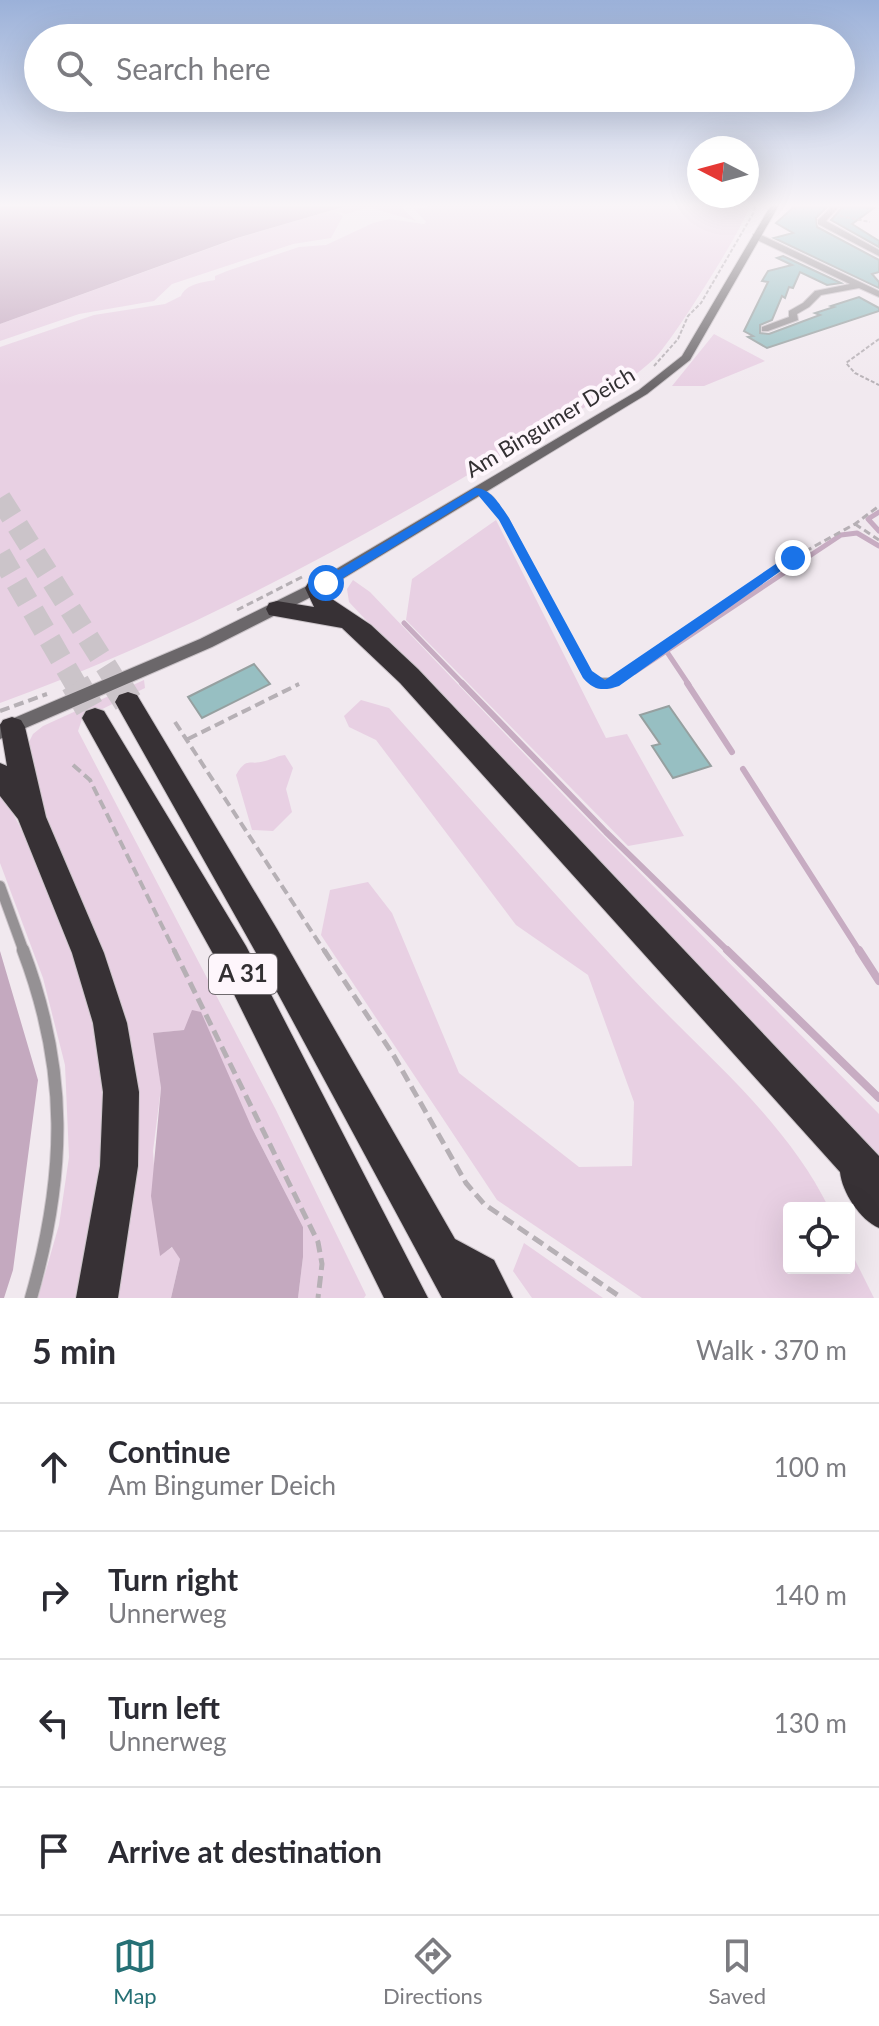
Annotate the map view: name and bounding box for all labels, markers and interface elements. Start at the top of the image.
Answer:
search box [24,24,855,112]
icon: search [52,46,96,90]
text: Search here [116,50,271,86]
north arrow [687,136,759,208]
street label: Am Bingumer Deich [460,360,639,483]
route end [775,540,811,576]
route start [308,565,344,601]
road number: A 31 [209,954,277,994]
map controls [783,1202,855,1274]
button: locate [783,1202,855,1274]
text: 5 min [32,1330,116,1371]
text: Walk · 370 m [696,1334,847,1366]
text: Continue [108,1433,231,1469]
icon: ahead [32,1445,76,1489]
text: 100 m [774,1451,847,1483]
text: Am Bingumer Deich [108,1469,336,1501]
text: Turn right [108,1561,238,1597]
icon: right [32,1573,76,1617]
text: 140 m [774,1579,847,1611]
text: Unnerweg [108,1597,226,1629]
text: Turn left [108,1689,220,1725]
icon: left [32,1701,76,1745]
text: 130 m [774,1707,847,1739]
text: Unnerweg [108,1725,226,1757]
icon: arrive [32,1829,76,1873]
text: Arrive at destination [108,1833,382,1869]
tab: Map [113,1934,157,2009]
tab: Directions [383,1934,482,2009]
tab: Saved [708,1934,766,2009]

